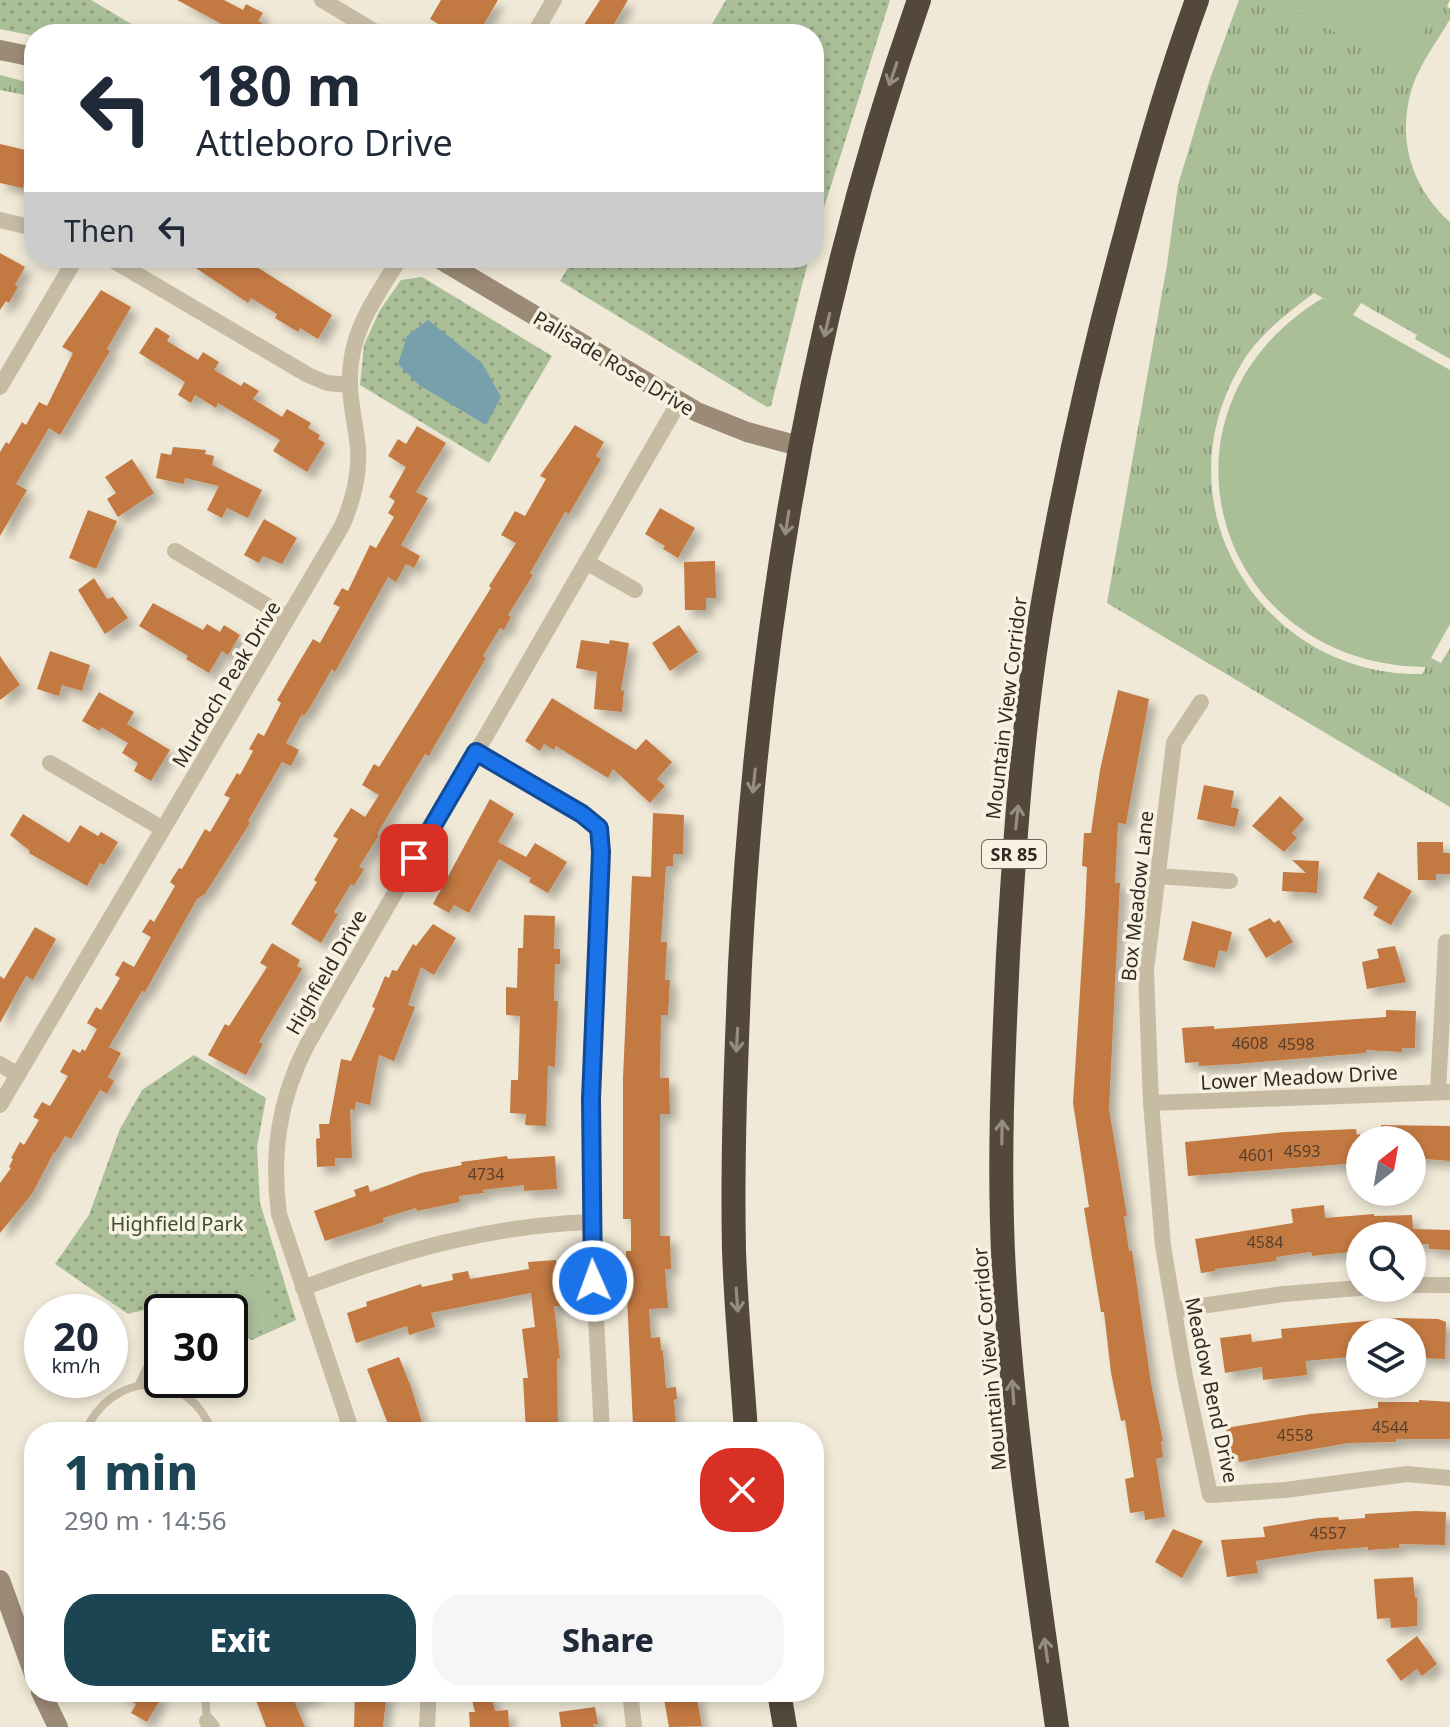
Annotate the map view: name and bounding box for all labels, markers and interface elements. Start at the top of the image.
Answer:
text: 180 m [196,46,361,122]
icon: left [64,56,168,160]
one-way arrow [885,61,900,86]
text: Attleboro Drive [196,118,453,167]
icon: left [151,208,195,252]
text: Then [64,210,135,251]
street label: Palisade Rose Drive [528,304,700,422]
one-way arrow [819,311,834,337]
one-way arrow [779,510,794,535]
street label: Mountain View Corridor [979,595,1033,821]
street label: Murdoch Peak Drive [166,596,286,772]
one-way arrow [746,767,761,794]
one-way arrow [1010,804,1025,831]
street label: Box Meadow Lane [1115,809,1159,983]
pin [380,824,448,892]
icon: arrive [392,836,436,880]
road number: SR 85 [982,840,1046,868]
street label: Highfield Drive [279,905,373,1039]
one-way arrow [729,1026,744,1053]
house number: 4608 [1232,1032,1268,1054]
house number: 4598 [1278,1033,1314,1055]
street label: Lower Meadow Drive [1200,1058,1398,1096]
one-way arrow [994,1119,1010,1146]
north arrow [1346,1126,1426,1206]
map controls [1346,1126,1426,1398]
house number: 4593 [1284,1140,1320,1162]
house number: 4601 [1239,1144,1275,1166]
house number: 4734 [468,1163,504,1185]
park label: Highfield Park [111,1210,244,1237]
button: search [1346,1222,1426,1302]
house number: 4584 [1247,1231,1283,1253]
position arrow [551,1239,635,1323]
street label: Mountain View Corridor [966,1246,1012,1472]
one-way arrow [730,1286,745,1313]
speed limit sign: 30 [144,1294,248,1398]
street label: Meadow Bend Drive [1179,1295,1245,1485]
text: 20 [53,1308,99,1363]
button: layers [1346,1318,1426,1398]
text: km/h [51,1352,101,1379]
one-way arrow [1005,1379,1020,1406]
house number: 4544 [1372,1416,1408,1438]
house number: 4558 [1277,1424,1313,1446]
text: 1 min [64,1439,198,1504]
button: close [700,1448,784,1532]
text: 290 m · 14:56 [64,1502,227,1538]
house number: 4557 [1310,1522,1346,1544]
button: Exit [64,1594,416,1686]
button: Share [432,1594,784,1686]
one-way arrow [1038,1638,1053,1663]

